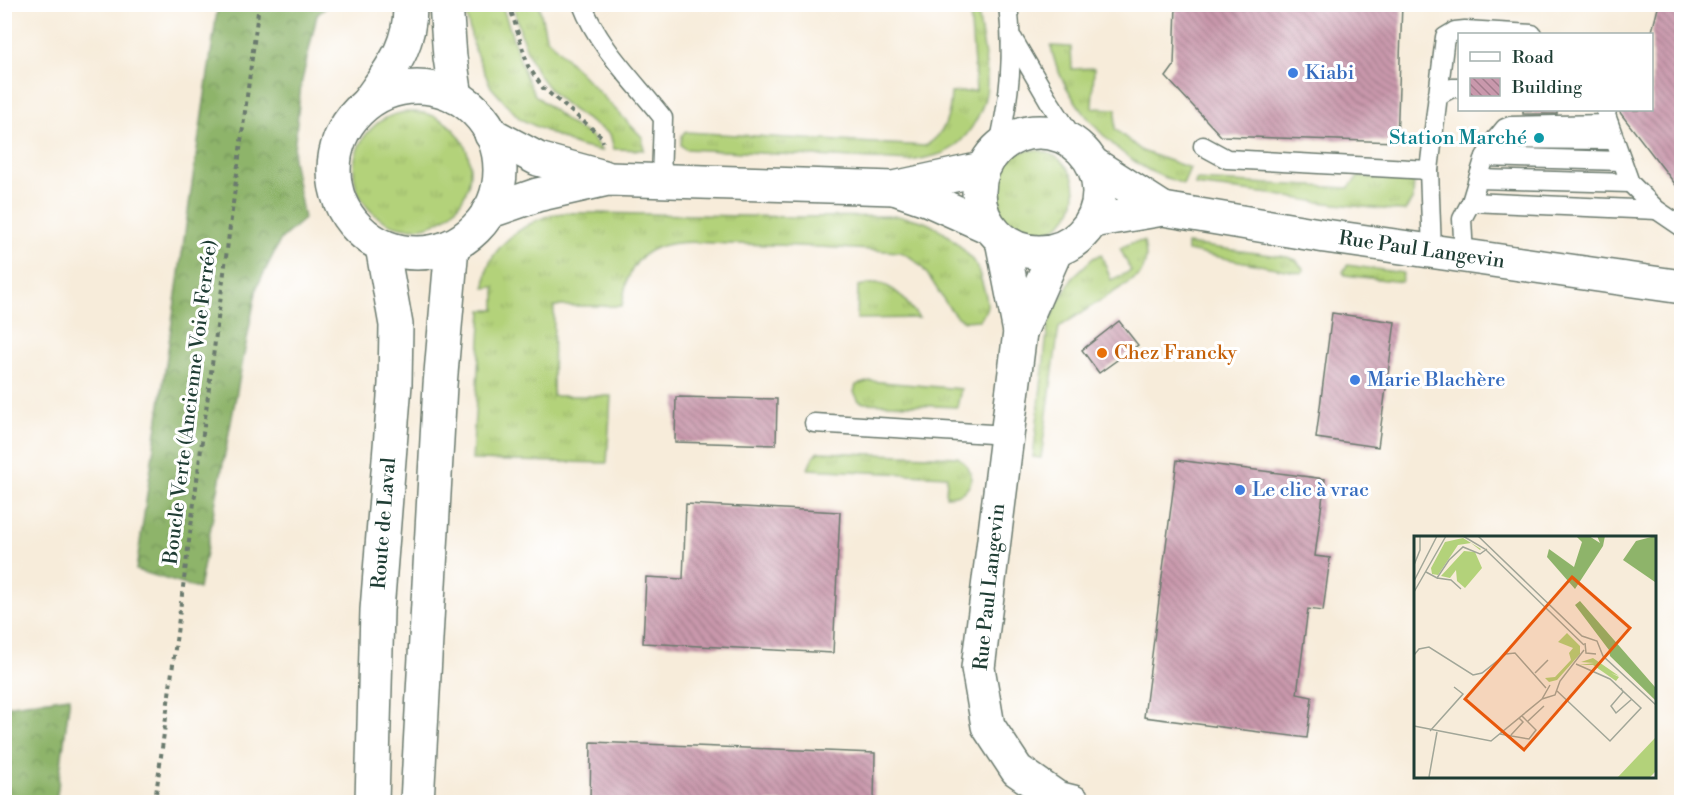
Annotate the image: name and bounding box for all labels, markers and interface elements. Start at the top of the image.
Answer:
legend [1458,33,1653,111]
text: Road [1512,46,1555,69]
place label: Kiabi [1305,61,1355,86]
marker: Kiabi [1286,66,1300,80]
text: Building [1511,76,1583,99]
place label: Station Marché [1389,126,1527,151]
marker: Station Marché [1532,131,1546,145]
street label: Rue Paul Langevin [1337,226,1507,274]
street label: Boucle Verte (Ancienne Voie Ferrée) [159,238,223,567]
place label: Chez Francky [1114,341,1237,366]
marker: Chez Francky [1095,346,1109,360]
place label: Marie Blachère [1367,368,1505,393]
marker: Marie Blachère [1348,373,1362,387]
street label: Route de Laval [366,456,402,590]
place label: Le clic à vrac [1252,478,1369,503]
marker: Le clic à vrac [1233,483,1247,497]
street label: Rue Paul Langevin [969,502,1011,672]
inset map [1414,536,1656,777]

